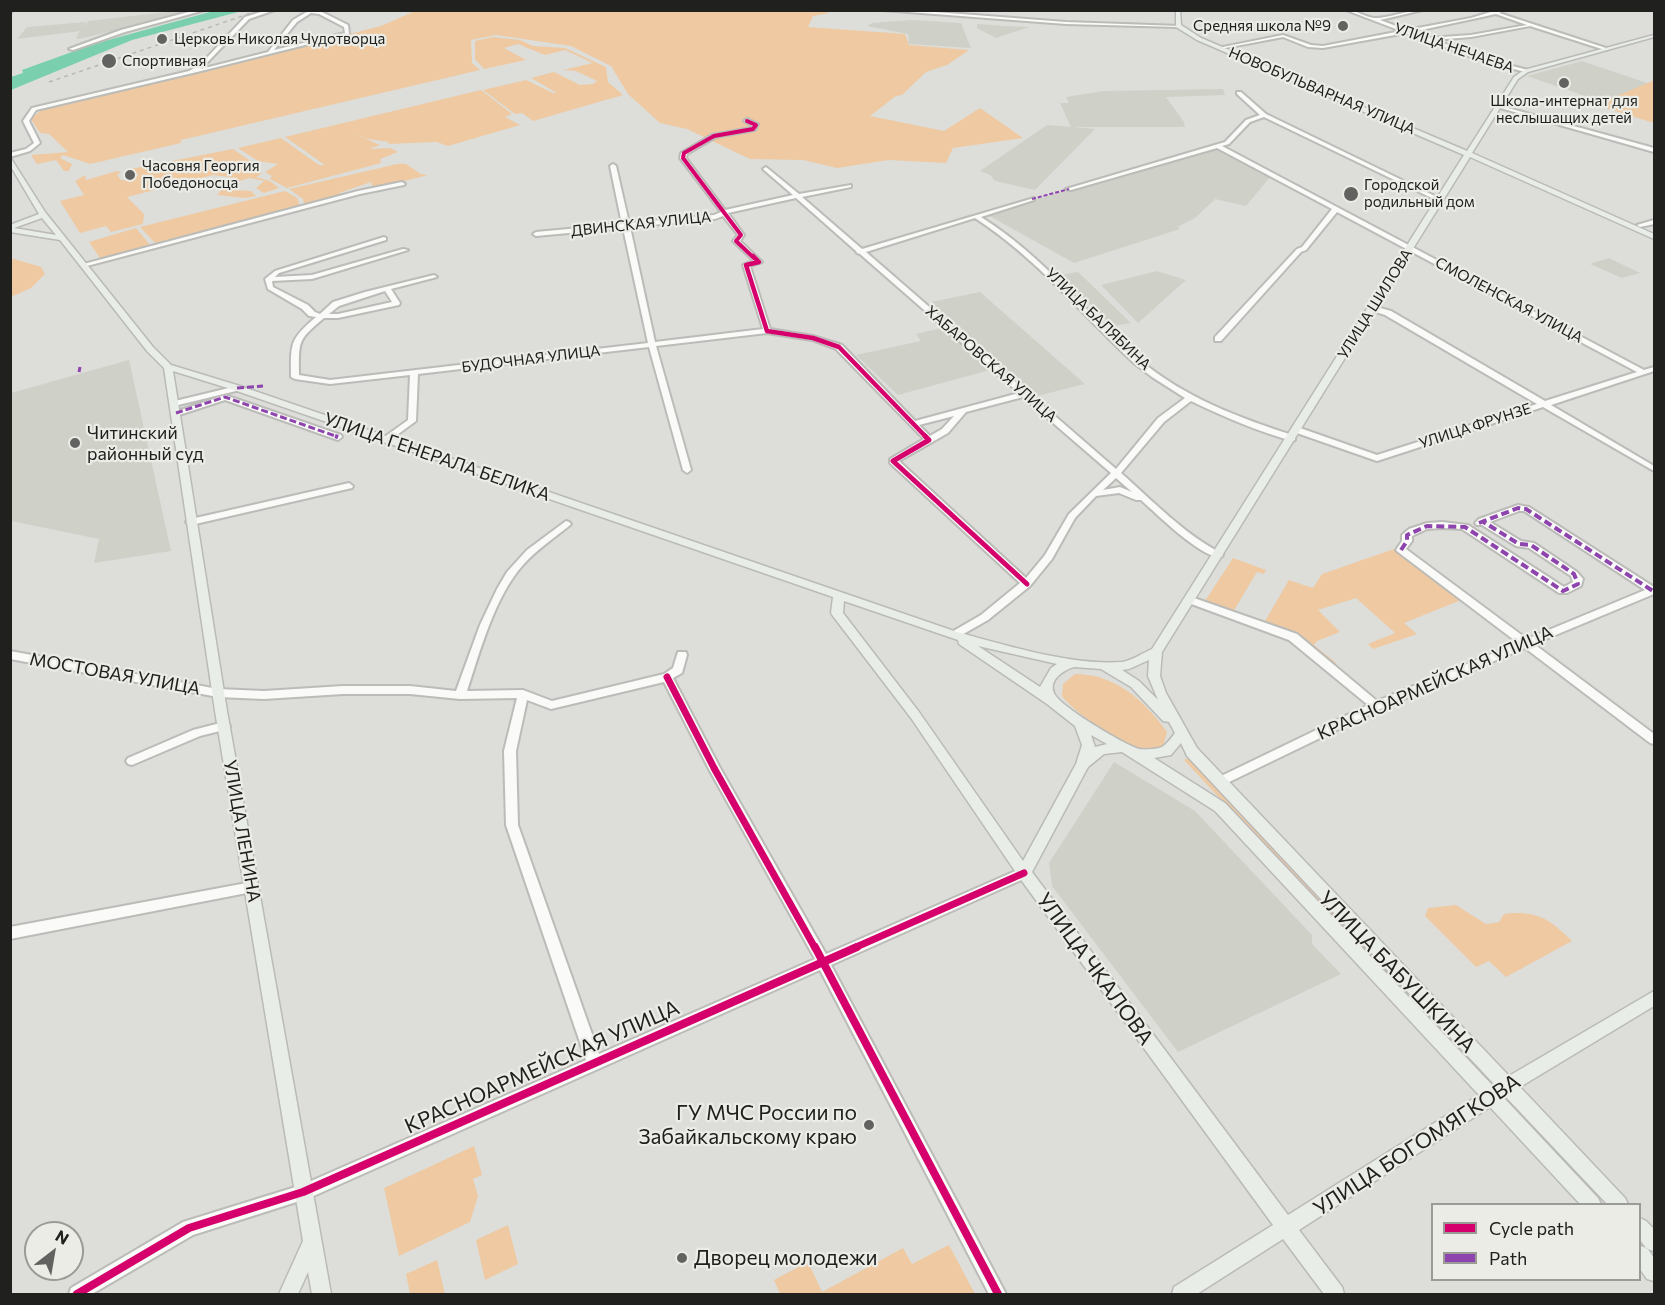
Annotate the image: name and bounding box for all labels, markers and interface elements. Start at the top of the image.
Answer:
place label: Средняя школа №9 [1193,17,1331,35]
marker: Средняя школа №9 [1336,19,1350,33]
street label: УЛИЦА НЕЧАЕВА [1392,19,1516,77]
place label: Церковь Николая Чудотворца [174,30,385,48]
marker: Церковь Николая Чудотворца [155,32,169,46]
street label: НОВОБУЛЬВАРНАЯ УЛИЦА [1226,43,1418,139]
marker: Спортивная [100,52,118,70]
place label: Спортивная [122,52,206,70]
marker: Школа-интернат для неслышащих детей [1557,76,1571,90]
place label: Школа-интернат для неслышащих детей [1490,92,1638,127]
place label: Часовня Георгия Победоносца [142,157,260,192]
marker: Часовня Георгия Победоносца [123,168,137,182]
place label: Городской родильный дом [1364,176,1475,211]
marker: Городской родильный дом [1342,185,1360,203]
street label: ДВИНСКАЯ УЛИЦА [570,208,712,240]
street label: УЛИЦА ШИЛОВА [1334,246,1416,362]
street label: СМОЛЕНСКАЯ УЛИЦА [1432,253,1586,347]
street label: УЛИЦА БАЛЯБИНА [1042,264,1154,374]
street label: ХАБАРОВСКАЯ УЛИЦА [922,302,1060,426]
street label: БУДОЧНАЯ УЛИЦА [461,342,601,376]
street label: УЛИЦА ФРУНЗЕ [1417,399,1533,453]
street label: УЛИЦА ГЕНЕРАЛА БЕЛИКА [321,408,553,506]
place label: Читинский районный суд [87,422,203,464]
marker: Читинский районный суд [68,436,82,450]
street label: КРАСНОАРМЕЙСКАЯ УЛИЦА [1314,621,1556,745]
street label: МОСТОВАЯ УЛИЦА [28,648,202,700]
street label: УЛИЦА ЛЕНИНА [219,758,265,904]
street label: УЛИЦА БАБУШКИНА [1313,886,1481,1058]
street label: УЛИЦА ЧКАЛОВА [1031,888,1159,1050]
street label: КРАСНОАРМЕЙСКАЯ УЛИЦА [401,995,683,1139]
street label: УЛИЦА БОГОМЯГКОВА [1309,1069,1525,1221]
place label: ГУ МЧС России по Забайкальскому краю [638,1100,857,1150]
marker: ГУ МЧС России по Забайкальскому краю [862,1118,876,1132]
legend [1431,1203,1641,1281]
text: Cycle path [1489,1217,1574,1239]
north arrow [24,1221,84,1281]
text: N [52,1226,73,1248]
place label: Дворец молодежи [694,1245,878,1271]
text: Path [1489,1247,1527,1269]
marker: Дворец молодежи [675,1251,689,1265]

